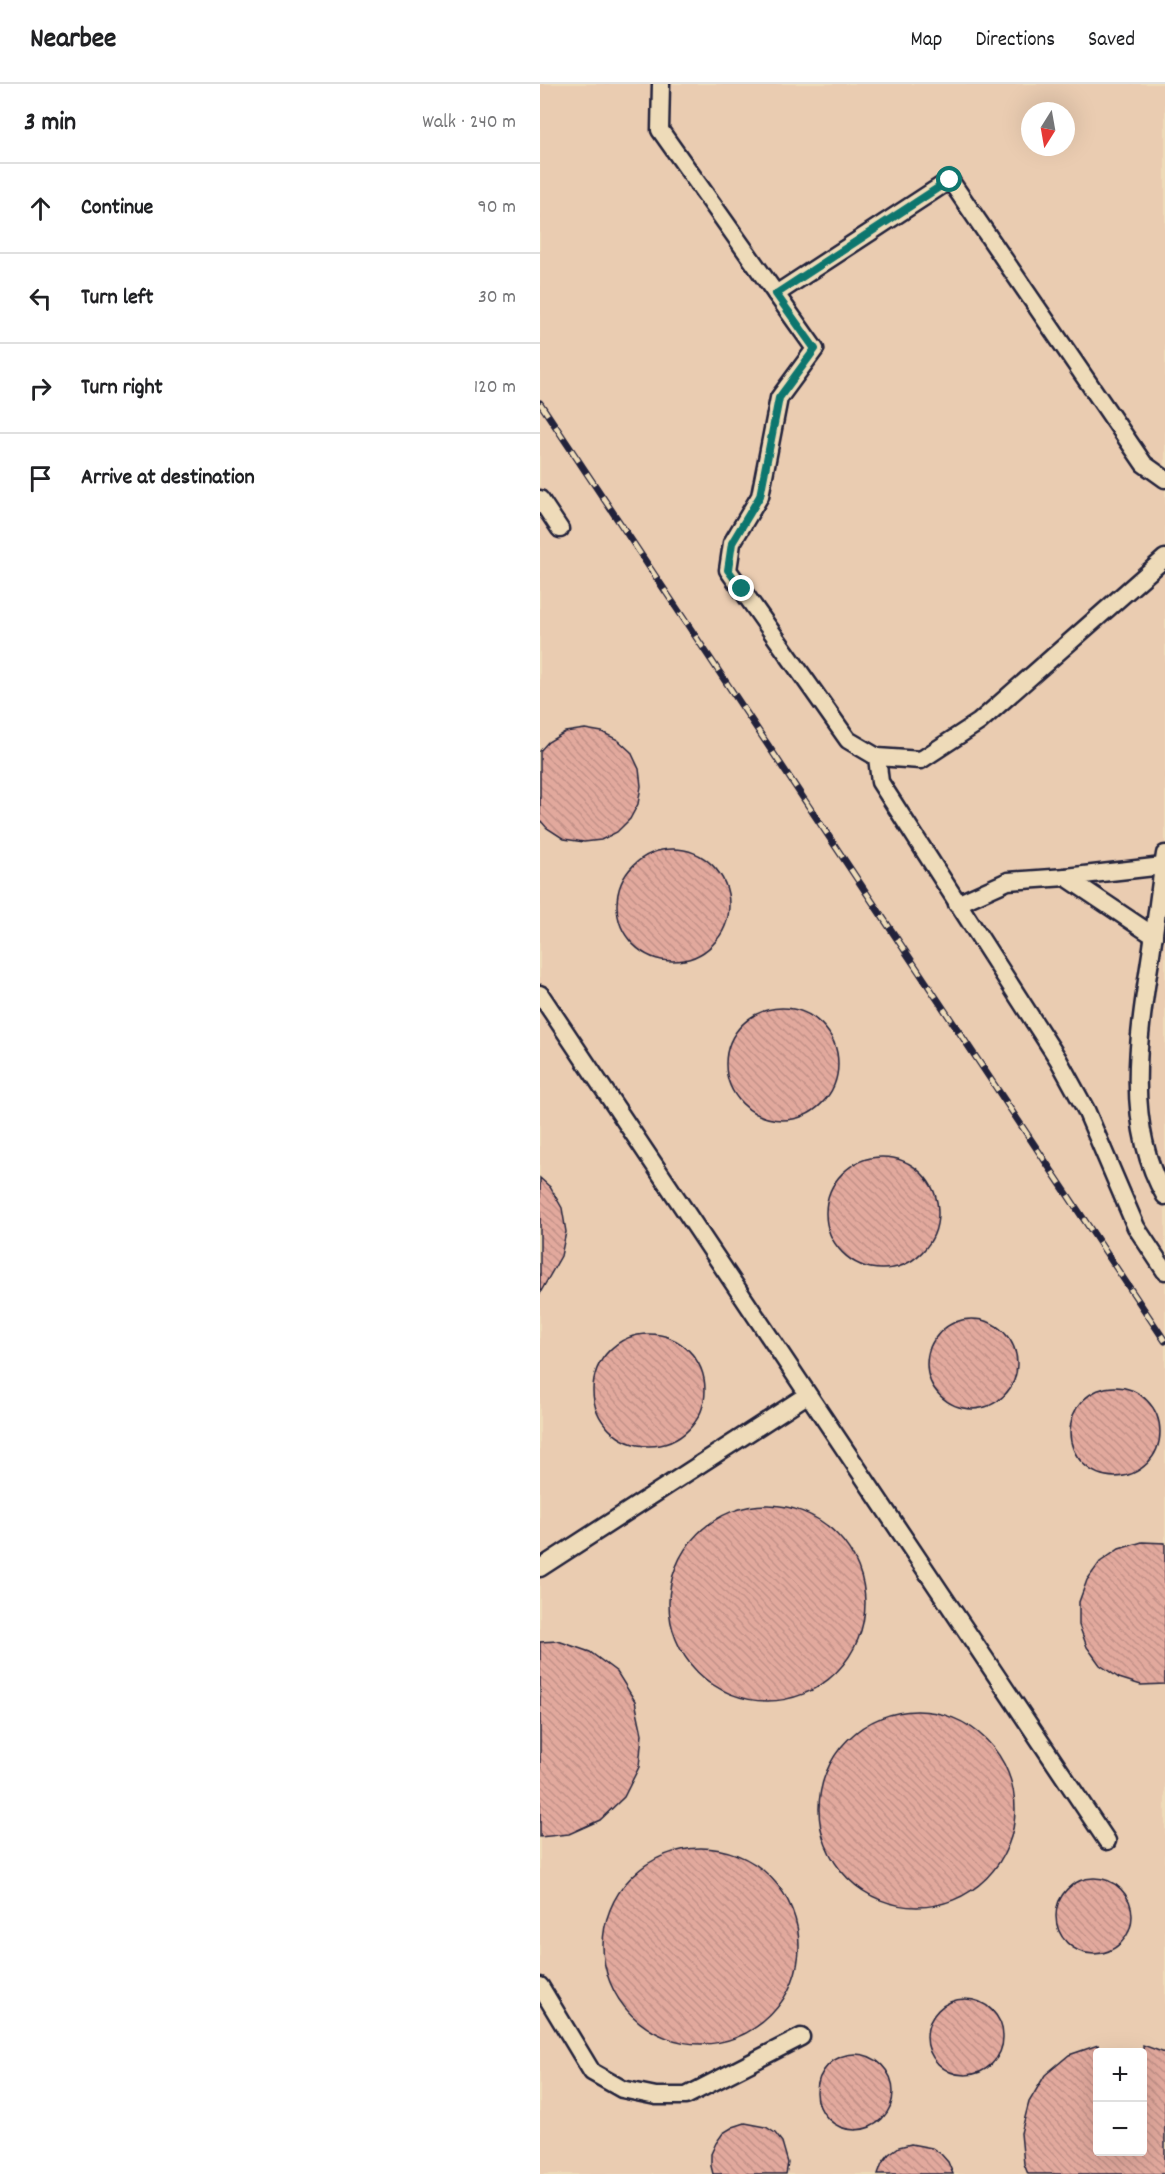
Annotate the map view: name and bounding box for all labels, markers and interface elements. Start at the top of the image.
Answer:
text: Nearbee [30,21,116,61]
text: Map [911,26,942,56]
text: Directions [975,26,1055,56]
text: Saved [1088,26,1135,56]
north arrow [1021,102,1075,156]
text: 3 min [24,105,76,142]
text: Walk · 240 m [422,109,516,137]
route start [936,166,962,192]
icon: ahead [24,192,57,225]
text: Continue [81,193,153,224]
text: 90 m [478,194,516,222]
icon: left [24,282,57,315]
text: Turn left [81,283,153,314]
text: 30 m [478,284,516,312]
icon: right [24,372,57,405]
text: Turn right [81,373,163,404]
text: 120 m [474,374,516,402]
icon: arrive [24,462,57,495]
text: Arrive at destination [81,463,255,494]
route end [728,575,754,601]
map controls [1093,2048,1147,2156]
button: + [1093,2048,1147,2102]
button: − [1093,2102,1147,2156]

